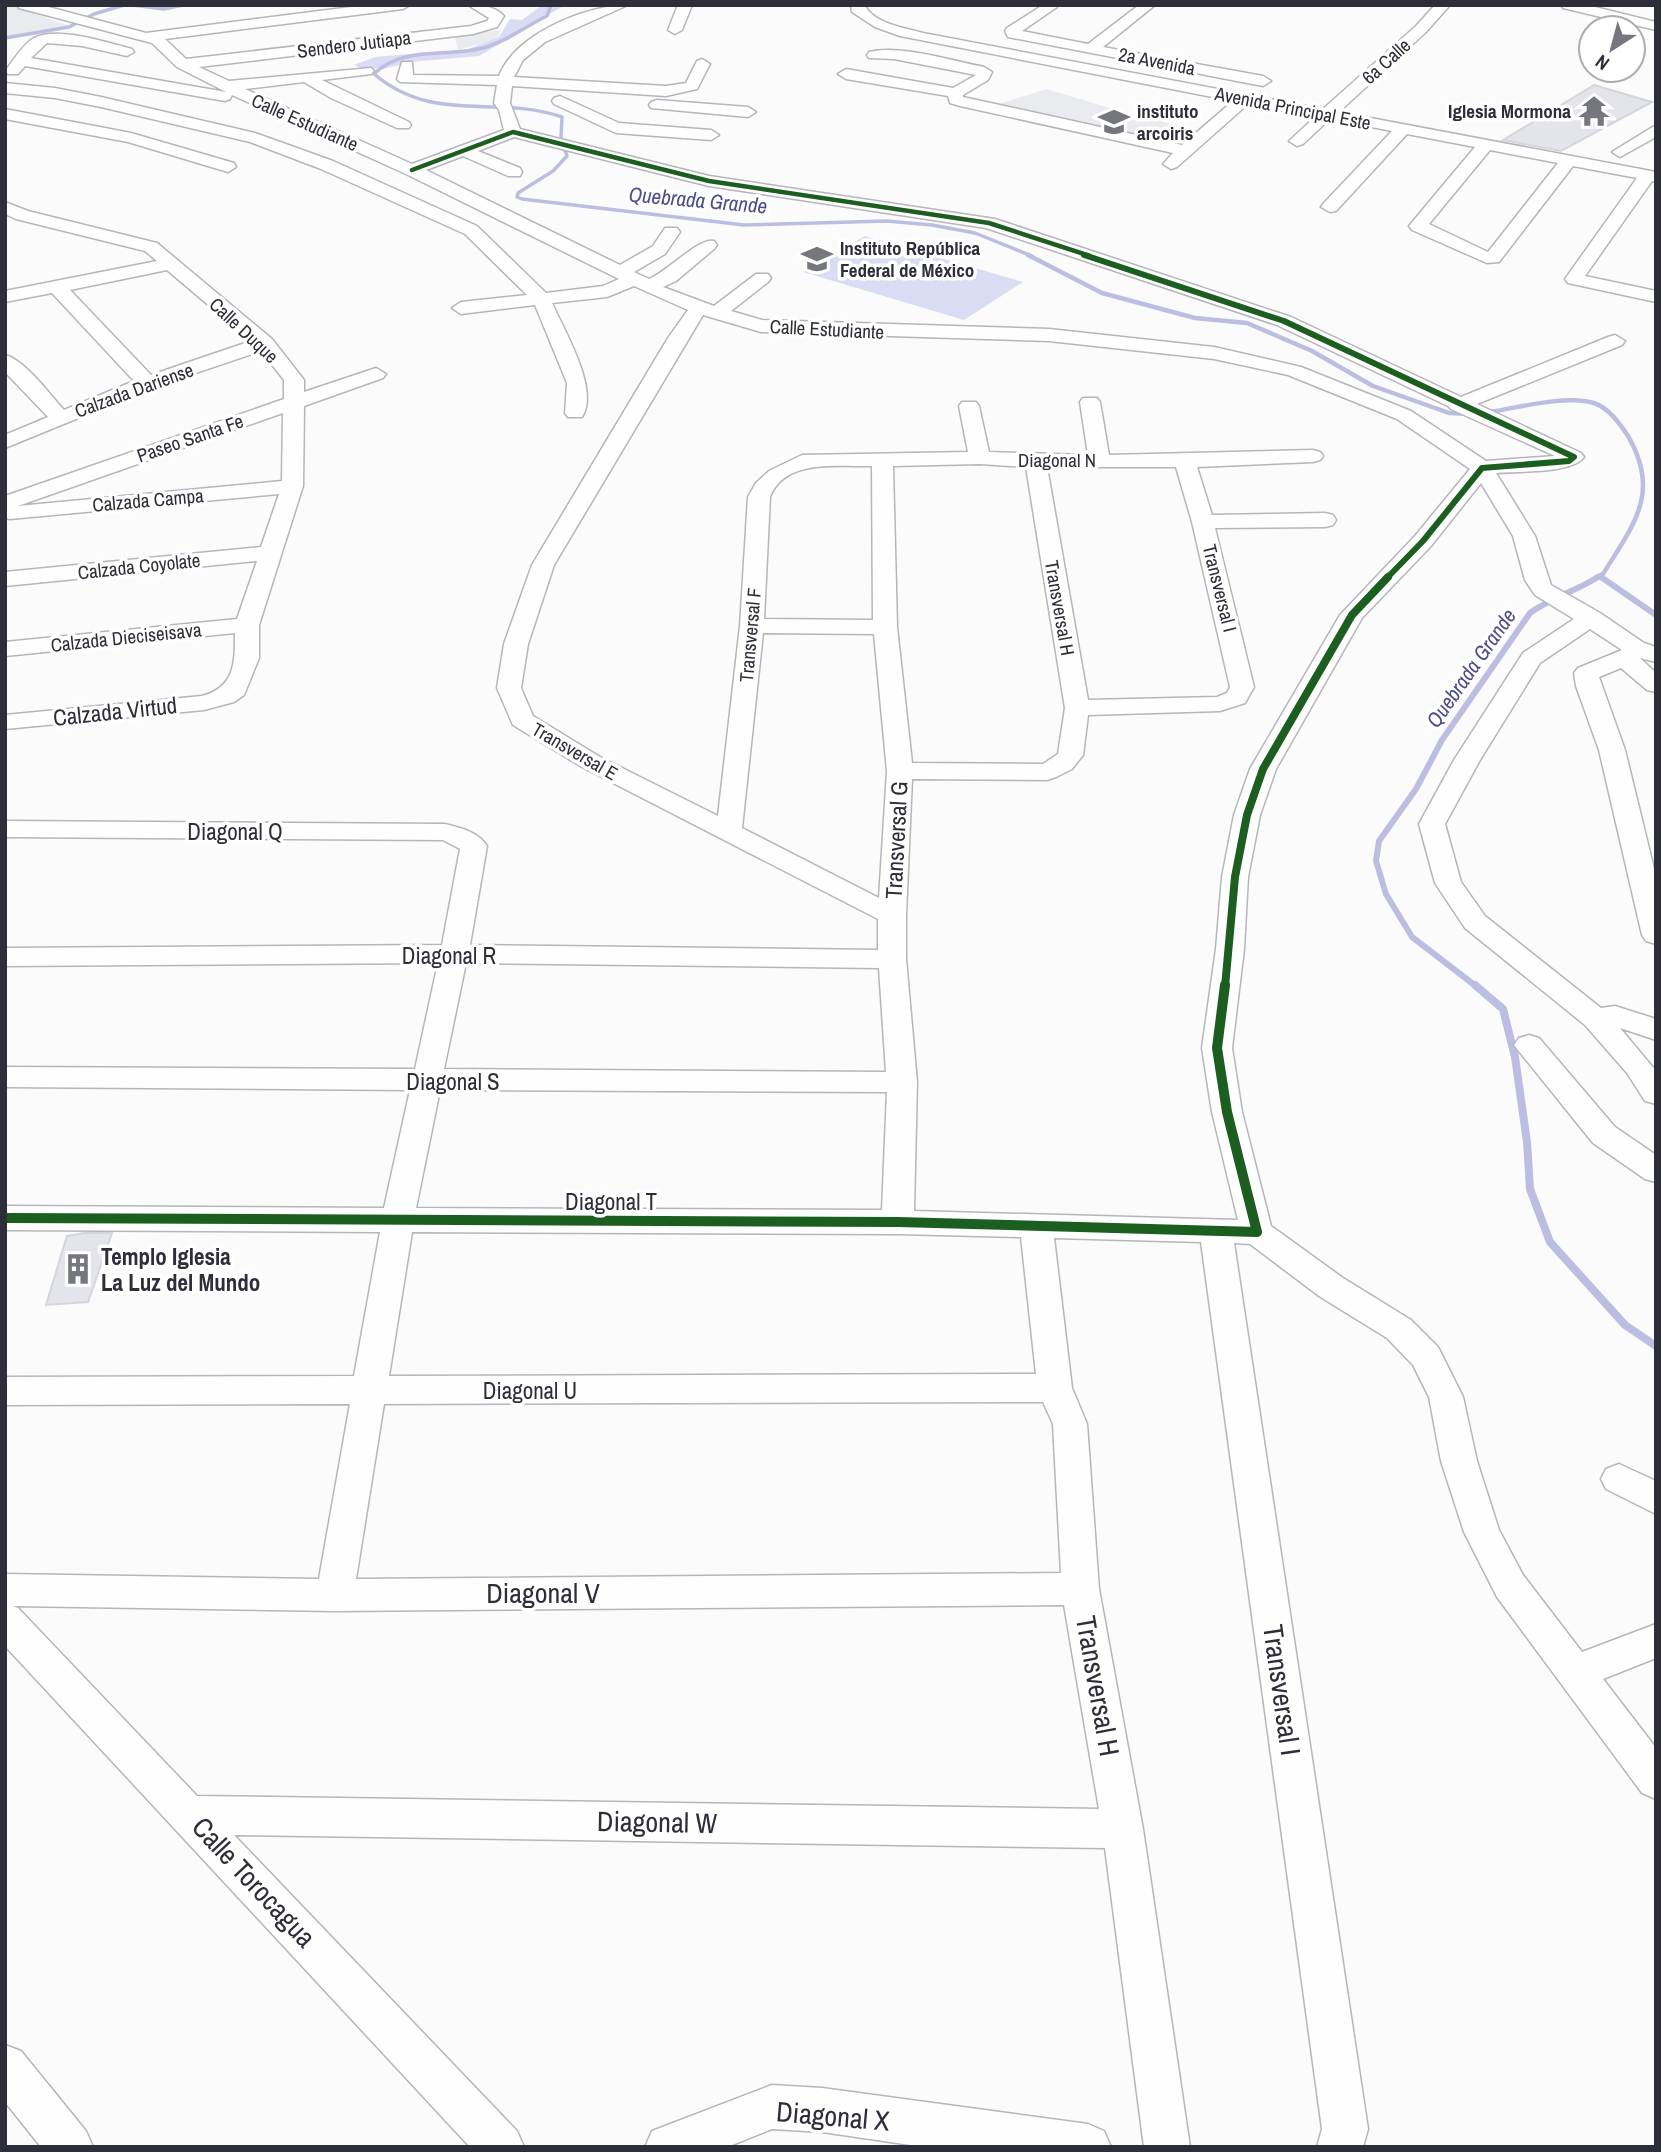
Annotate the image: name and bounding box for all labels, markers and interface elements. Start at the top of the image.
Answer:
north arrow [1577,14,1647,84]
street label: Sendero Jutiapa [296,24,413,64]
street label: 6a Calle [1356,32,1416,90]
street label: 2a Avenida [1116,41,1198,81]
text: N [1590,49,1614,77]
street label: Avenida Principal Este [1212,80,1373,136]
street label: Calle Estudiante [247,87,363,157]
temple icon: Iglesia Mormona [1577,94,1611,128]
place label: instituto arcoiris [1137,98,1198,146]
place label: Iglesia Mormona [1448,98,1571,124]
school or university icon: instituto arcoiris [1097,105,1131,139]
water label: Quebrada Grande [628,180,768,220]
place label: Instituto República Federal de México [840,235,981,283]
school or university icon: Instituto República Federal de México [800,242,834,276]
street label: Calle Duque [204,291,284,369]
street label: Calle Estudiante [769,313,885,345]
street label: Calzada Dariense [71,356,197,424]
street label: Paseo Santa Fe [133,408,247,468]
street label: Diagonal N [1018,447,1096,473]
street label: Calzada Campa [91,482,205,518]
street label: Transversal I [1197,541,1243,635]
street label: Calzada Coyolate [76,547,202,585]
street label: Transversal H [1039,558,1081,658]
street label: Transversal F [733,587,767,683]
water label: Quebrada Grande [1419,603,1523,733]
street label: Calzada Dieciseisava [49,616,203,658]
street label: Calzada Virtud [52,689,178,733]
street label: Transversal E [527,716,623,786]
street label: Transversal G [877,780,915,900]
street label: Diagonal Q [187,816,283,847]
street label: Diagonal R [402,940,497,971]
street label: Diagonal S [406,1066,500,1097]
street label: Diagonal T [565,1186,657,1217]
place label: Templo Iglesia La Luz del Mundo [101,1241,260,1298]
building icon: Templo Iglesia La Luz del Mundo [61,1252,95,1286]
street label: Diagonal U [483,1375,577,1406]
street label: Diagonal V [486,1574,600,1612]
street label: Transversal H [1067,1613,1129,1759]
street label: Transversal I [1254,1622,1310,1758]
street label: Diagonal W [597,1802,718,1842]
street label: Calle Torocagua [184,1809,324,1956]
street label: Diagonal X [775,2092,892,2140]

